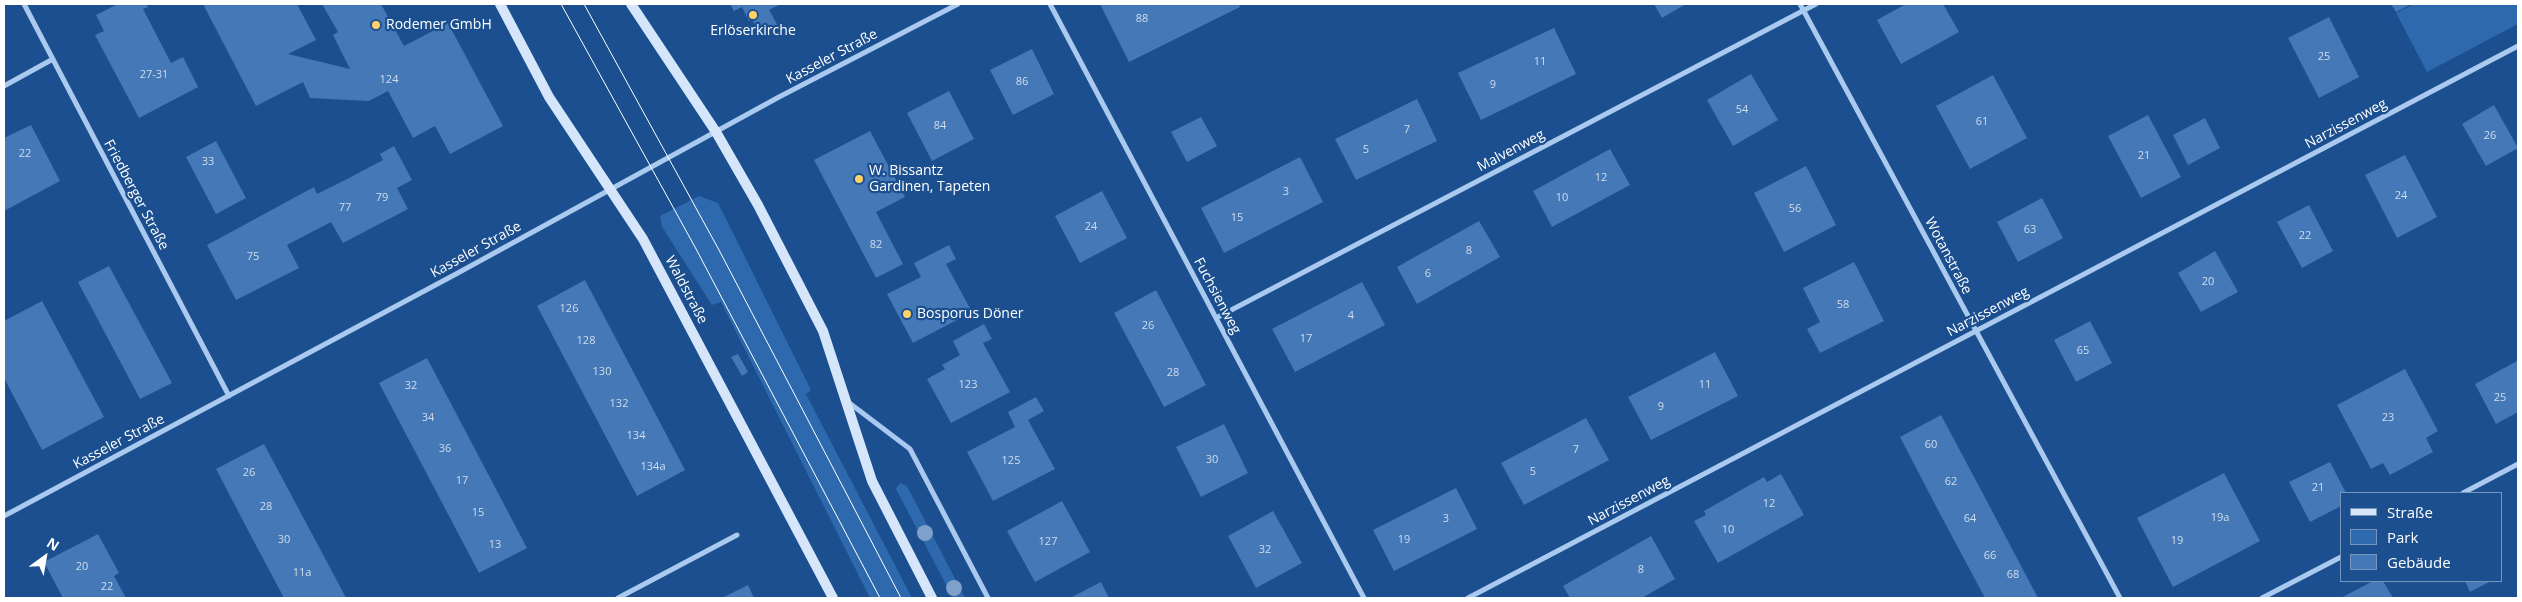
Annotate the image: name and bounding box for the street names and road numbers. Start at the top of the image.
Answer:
street label: Kasseler Straße [783,26,881,88]
street label: Narzissenweg [2302,95,2390,153]
street label: Malvenweg [1475,126,1547,176]
street label: Friedberger Straße [100,137,172,253]
street label: Wotanstraße [1921,215,1975,297]
street label: Kasseler Straße [428,218,524,282]
street label: Waldstraße [661,253,711,327]
street label: Fuchsienweg [1190,255,1244,337]
street label: Narzissenweg [1944,283,2032,341]
street label: Kasseler Straße [70,411,168,473]
street label: Narzissenweg [1585,472,1673,530]

